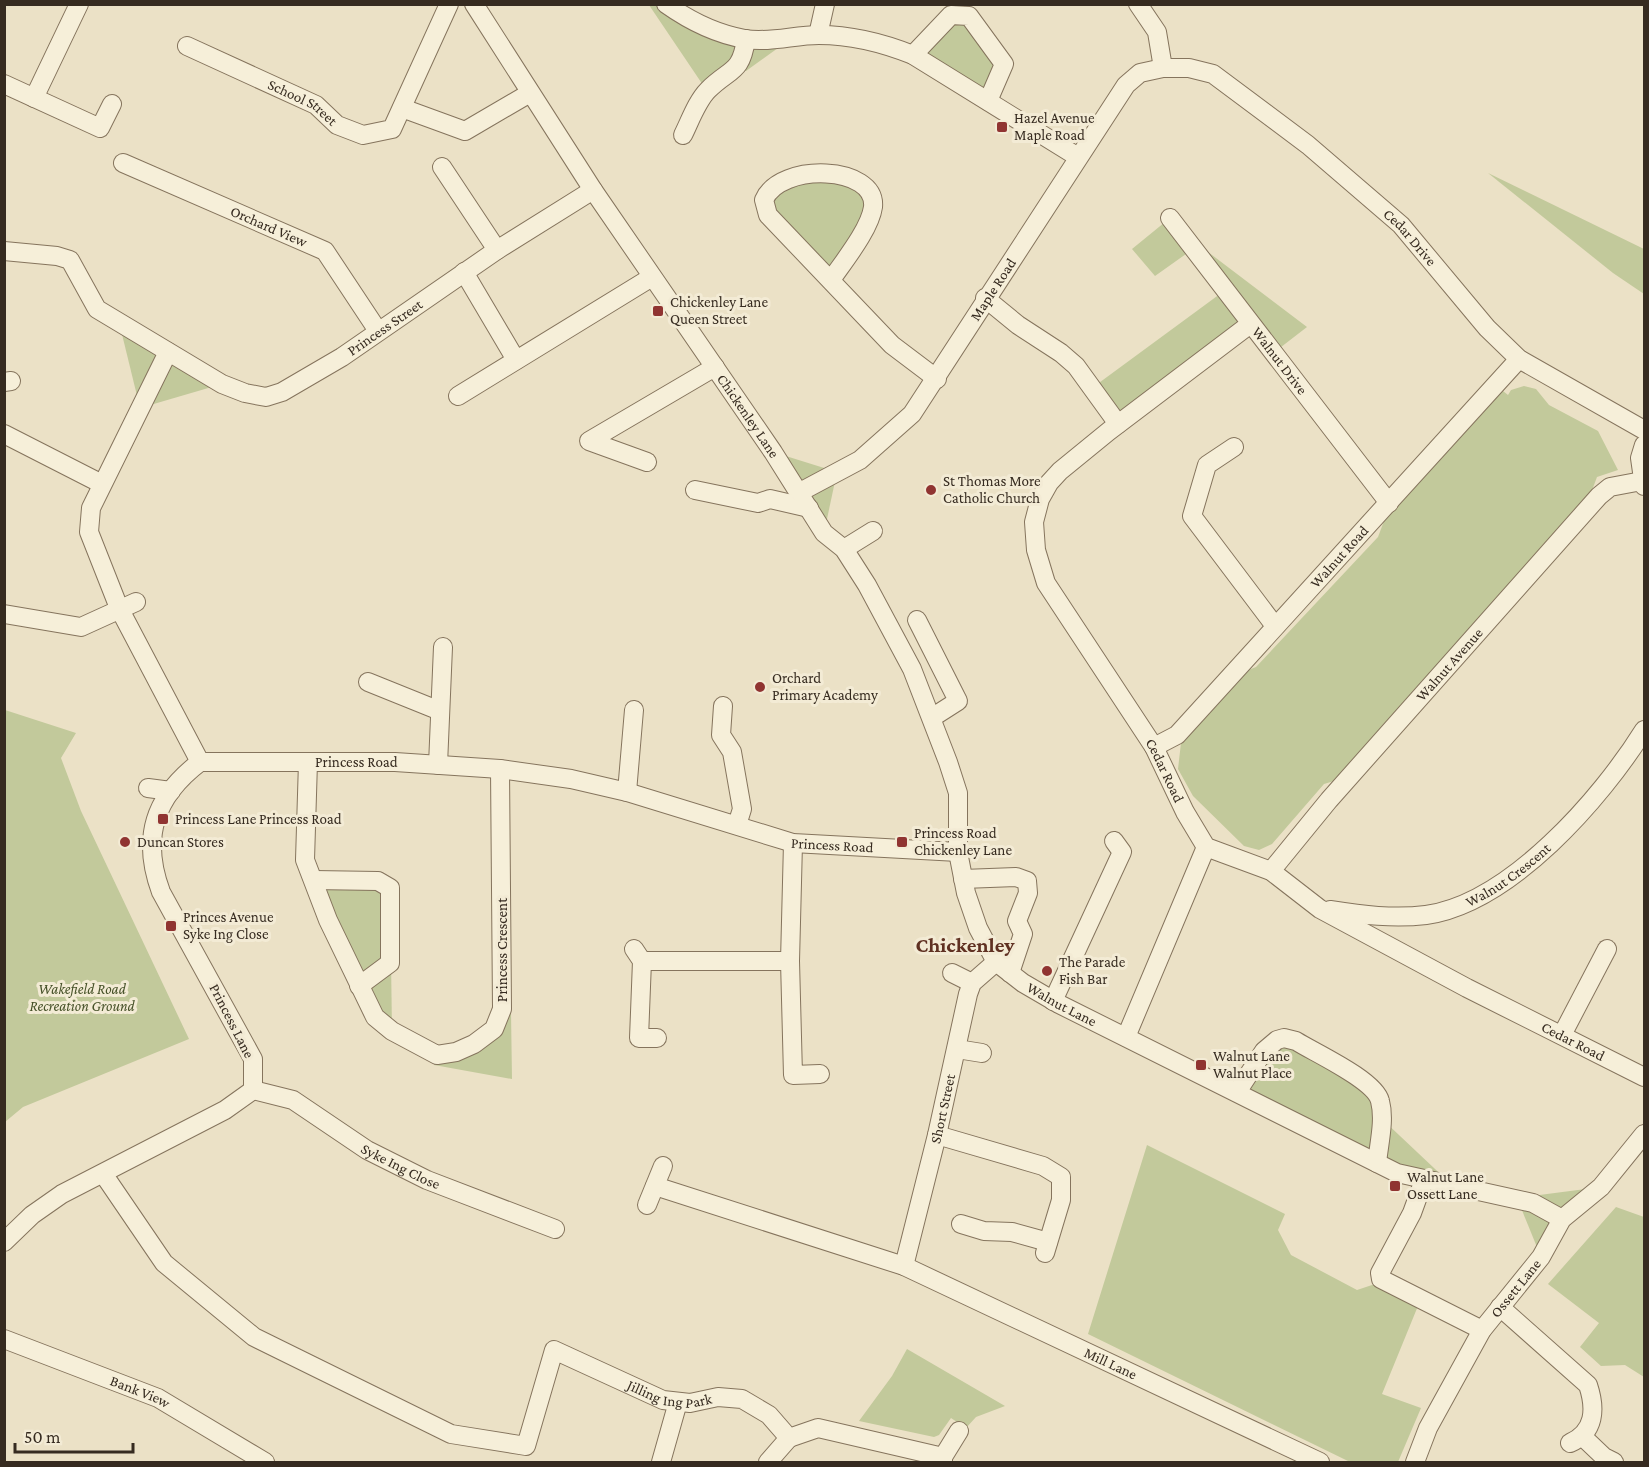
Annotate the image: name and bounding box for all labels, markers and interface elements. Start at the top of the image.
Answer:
street label: School Street [265,76,341,130]
place label: Hazel Avenue Maple Road [1014,110,1095,144]
marker: Hazel Avenue Maple Road [995,120,1009,134]
street label: Orchard View [228,203,310,251]
street label: Cedar Drive [1380,206,1440,269]
street label: Maple Road [967,255,1019,324]
place label: Chickenley Lane Queen Street [670,294,768,327]
street label: Princess Street [344,295,426,359]
marker: Chickenley Lane Queen Street [651,304,665,318]
street label: Walnut Drive [1249,324,1311,398]
street label: Chickenley Lane [714,371,783,461]
place label: St Thomas More Catholic Church [943,473,1041,506]
marker: St Thomas More Catholic Church [924,483,938,497]
street label: Walnut Road [1307,522,1372,591]
street label: Walnut Avenue [1413,624,1486,704]
place label: Orchard Primary Academy [772,670,878,704]
marker: Orchard Primary Academy [753,680,767,694]
street label: Cedar Road [1143,735,1187,805]
street label: Princess Road [315,754,398,770]
place label: Princess Lane Princess Road [175,811,342,827]
marker: Princess Lane Princess Road [156,812,170,826]
place label: Princess Road Chickenley Lane [914,825,1012,859]
place label: Duncan Stores [137,834,224,850]
marker: Duncan Stores [118,835,132,849]
street label: Princess Road [791,835,874,855]
marker: Princess Road Chickenley Lane [895,835,909,849]
street label: Walnut Crescent [1463,839,1554,910]
street label: Princess Crescent [494,897,510,1002]
place label: Princes Avenue Syke Ing Close [183,909,274,943]
marker: Princes Avenue Syke Ing Close [164,919,178,933]
district label: Chickenley [915,933,1015,957]
place label: The Parade Fish Bar [1059,954,1126,987]
marker: The Parade Fish Bar [1040,964,1054,978]
street label: Walnut Lane [1024,979,1100,1030]
park label: Wakefield Road Recreation Ground [29,981,135,1014]
street label: Princess Lane [206,981,258,1061]
street label: Cedar Road [1539,1019,1608,1064]
place label: Walnut Lane Walnut Place [1213,1048,1292,1081]
marker: Walnut Lane Walnut Place [1194,1058,1208,1072]
street label: Short Street [927,1071,958,1145]
street label: Syke Ing Close [358,1140,443,1192]
place label: Walnut Lane Ossett Lane [1407,1169,1484,1202]
marker: Walnut Lane Ossett Lane [1388,1179,1402,1193]
street label: Ossett Lane [1487,1256,1544,1321]
street label: Mill Lane [1082,1344,1140,1383]
street label: Bank View [108,1372,174,1412]
street label: Jilling Ing Park [623,1376,714,1411]
scale bar [15,1416,134,1454]
text: 50 m [24,1427,61,1447]

